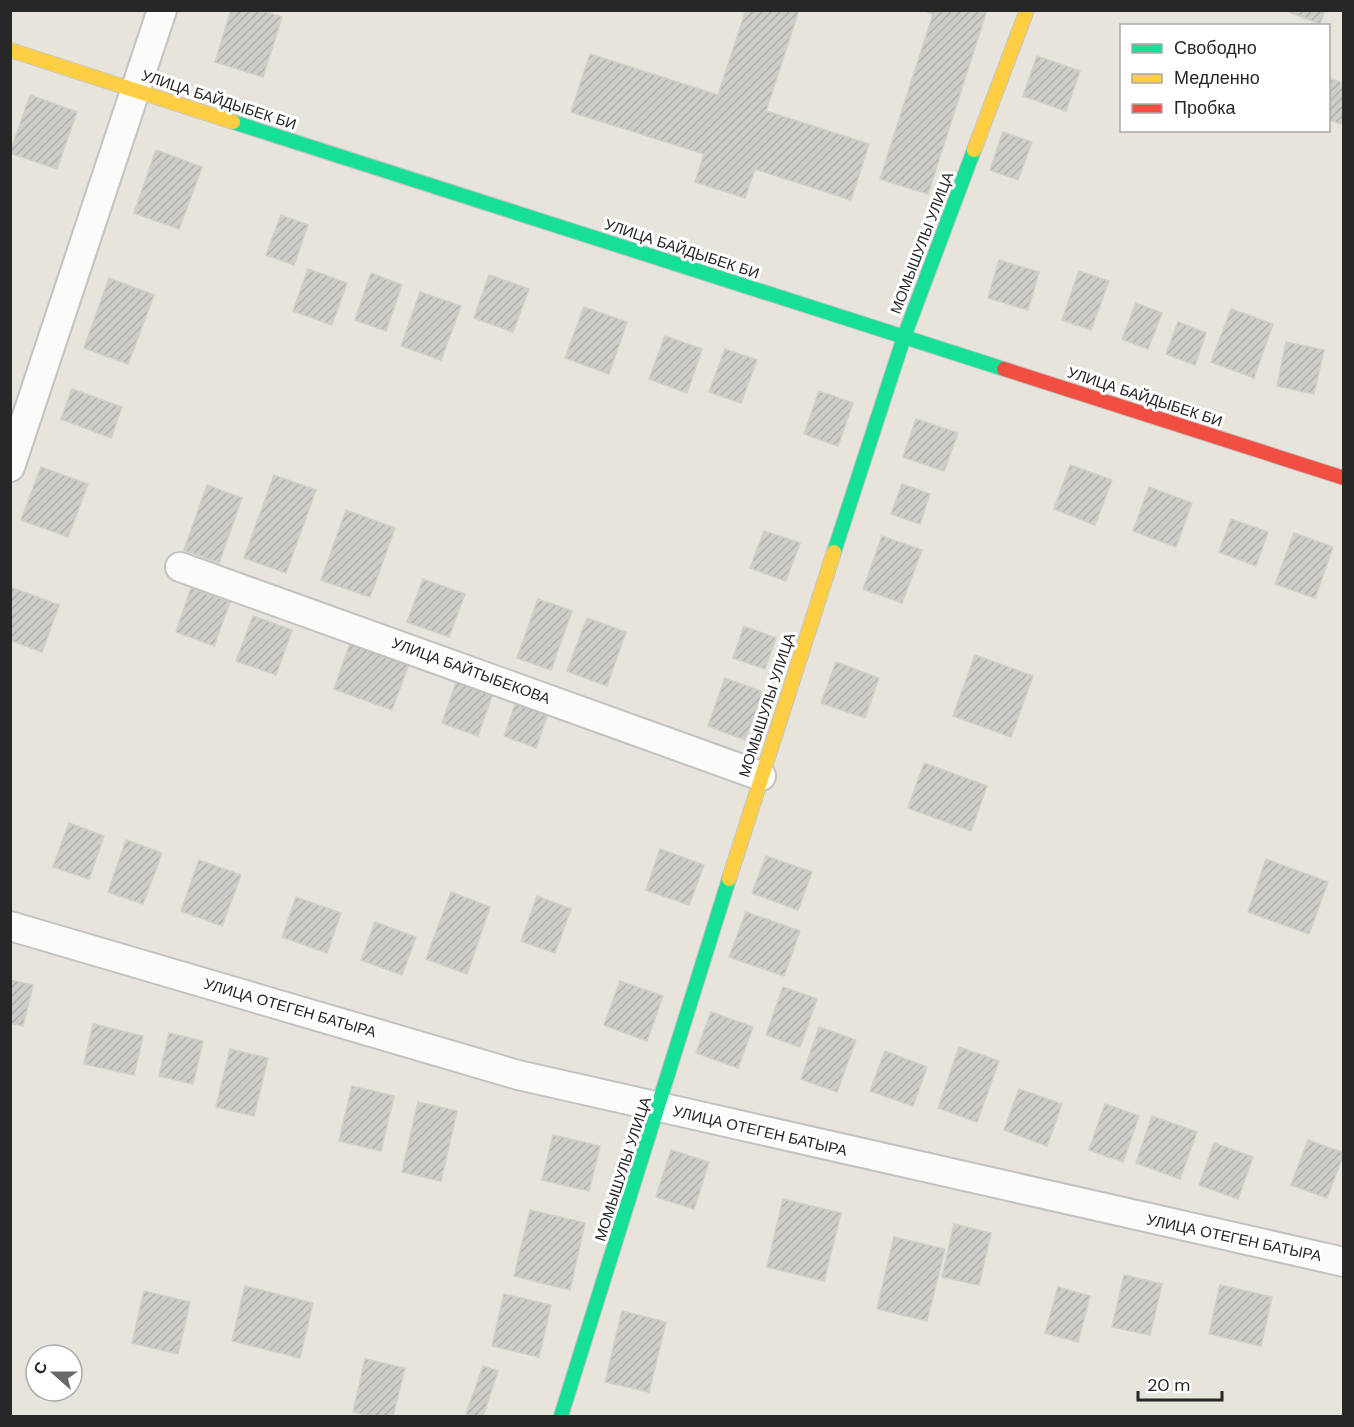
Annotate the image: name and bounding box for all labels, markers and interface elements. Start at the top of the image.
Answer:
legend [1120,24,1330,132]
text: Свободно [1174,36,1257,60]
street label: УЛИЦА БАЙДЫБЕК БИ [139,66,299,134]
text: Медленно [1174,66,1260,90]
text: Пробка [1174,96,1237,120]
street label: МОМЫШУЛЫ УЛИЦА [886,169,958,317]
street label: УЛИЦА БАЙДЫБЕК БИ [602,215,762,283]
street label: УЛИЦА БАЙДЫБЕК БИ [1065,363,1225,431]
street label: МОМЫШУЛЫ УЛИЦА [734,630,800,780]
street label: УЛИЦА БАЙТЫБЕКОВА [389,633,553,709]
street label: УЛИЦА ОТЕГЕН БАТЫРА [202,974,378,1042]
street label: МОМЫШУЛЫ УЛИЦА [590,1094,656,1244]
street label: УЛИЦА ОТЕГЕН БАТЫРА [671,1101,849,1161]
street label: УЛИЦА ОТЕГЕН БАТЫРА [1145,1210,1323,1266]
north arrow [24,1343,84,1403]
text: С [29,1358,52,1377]
scale bar [1138,1364,1222,1402]
text: 20 m [1147,1373,1190,1397]

